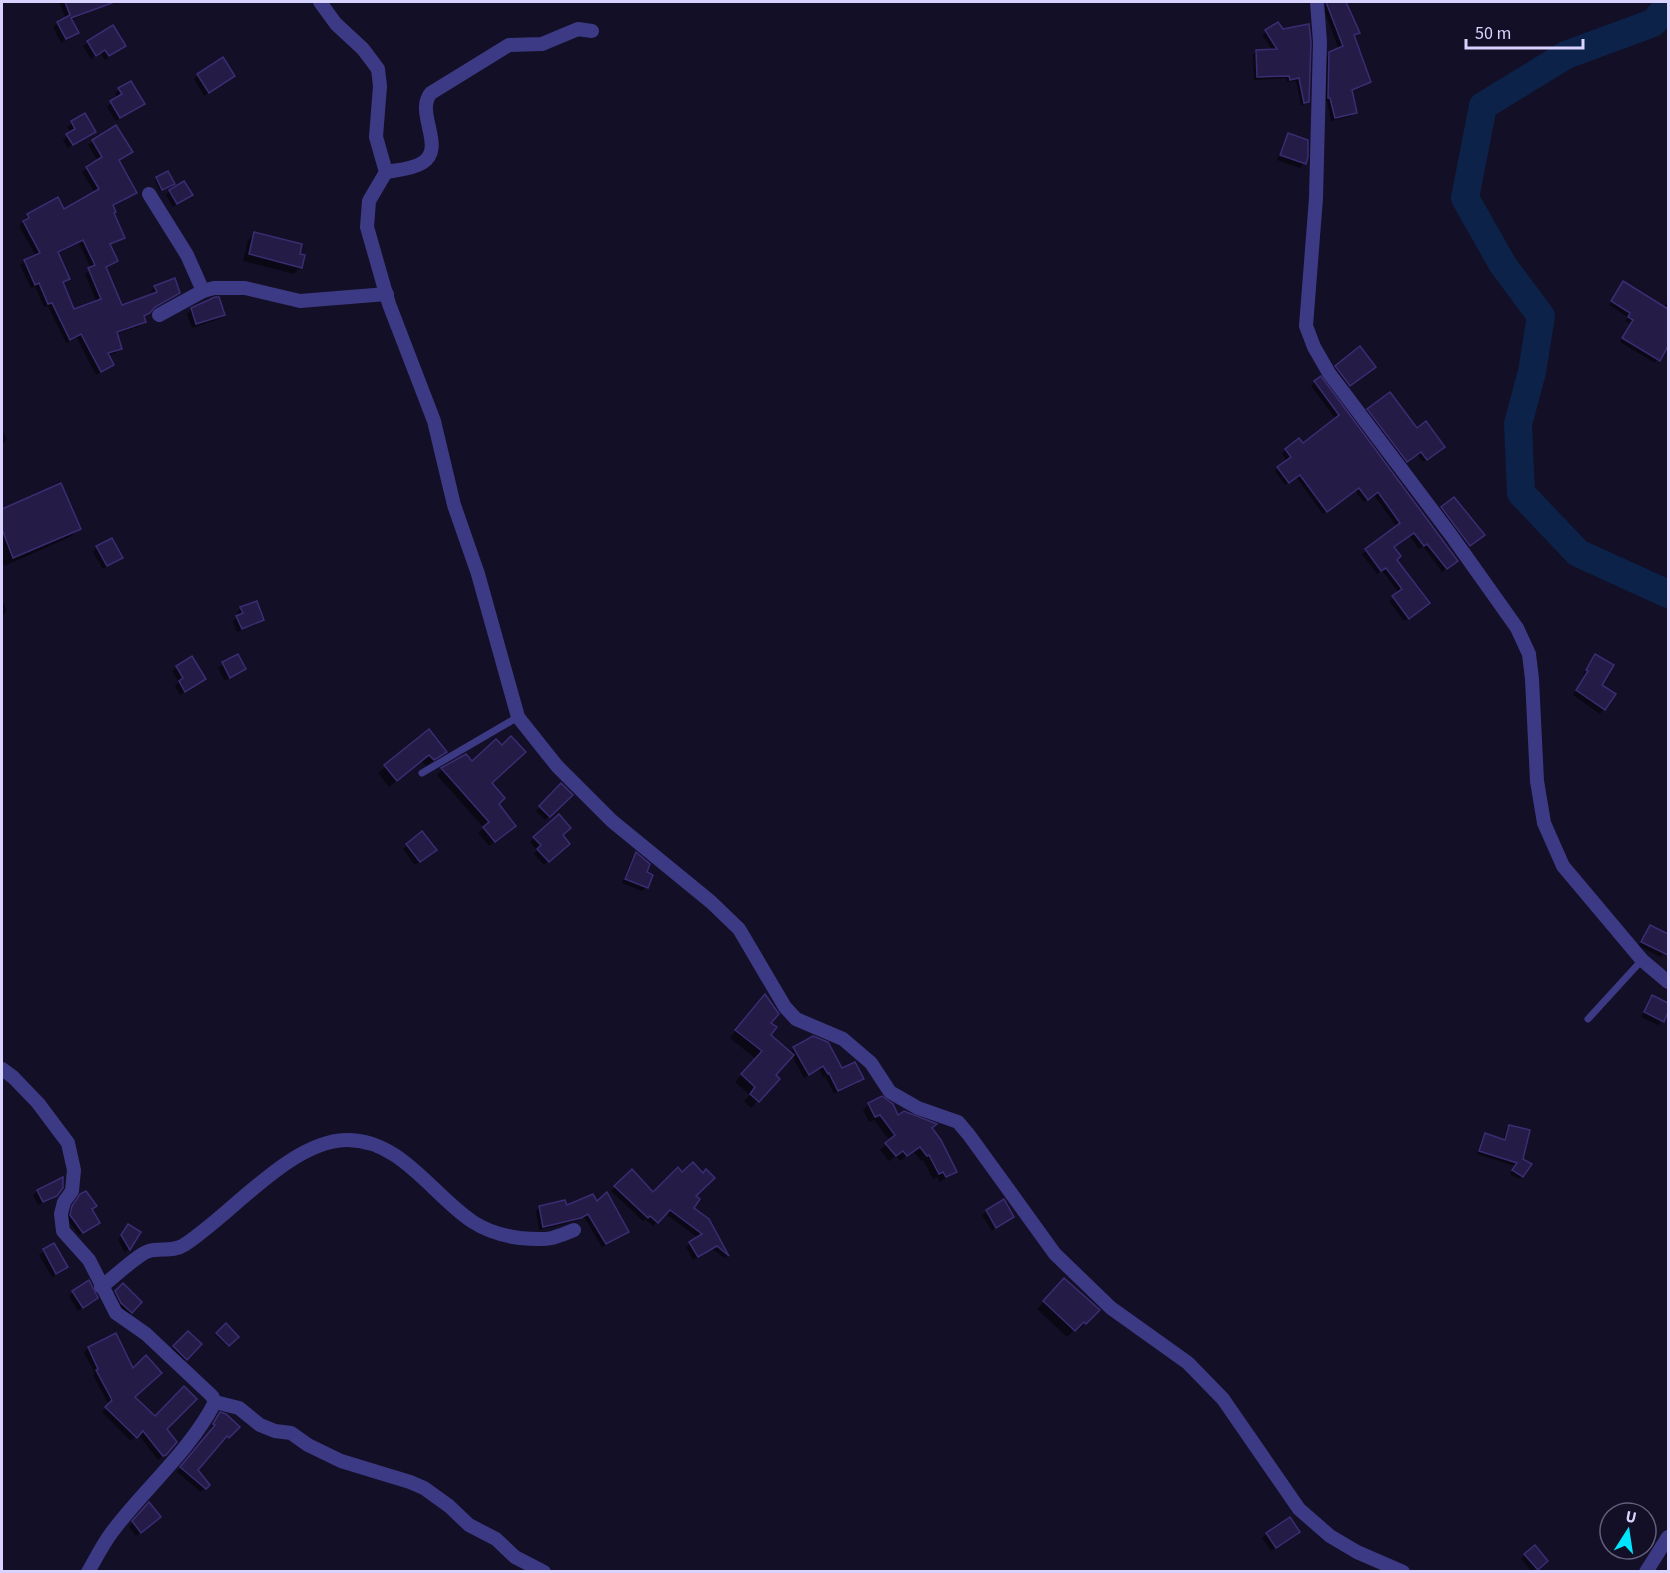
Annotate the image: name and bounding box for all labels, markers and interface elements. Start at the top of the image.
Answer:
scale bar [1466,12,1583,50]
text: 50 m [1475,21,1511,46]
north arrow [1598,1501,1658,1561]
text: U [1623,1505,1638,1529]

